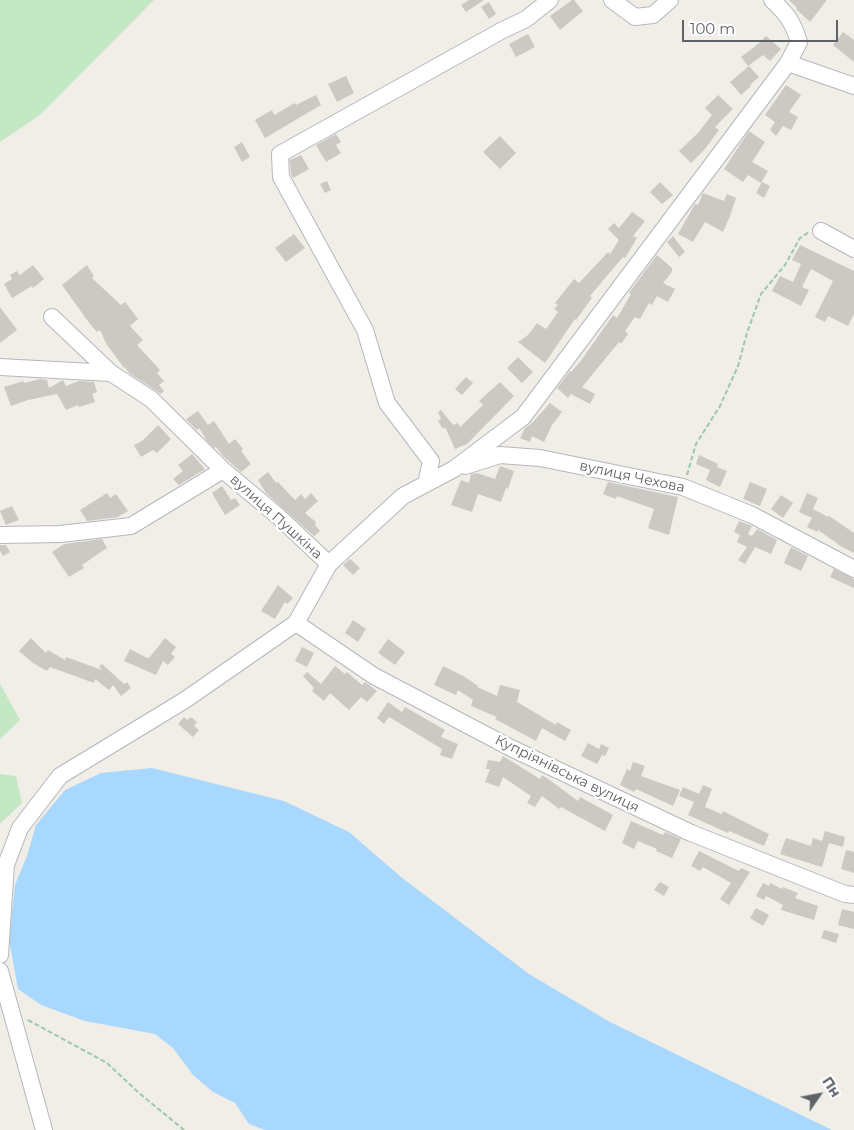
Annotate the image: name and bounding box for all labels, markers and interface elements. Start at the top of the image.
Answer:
scale bar [684,10,840,42]
text: 100 m [690,19,735,38]
street label: вулиця Чехова [578,458,686,496]
street label: вулиця Пушкіна [226,471,326,563]
street label: Купріянівська вулиця [492,732,642,816]
north arrow [794,1070,844,1120]
text: Пн [818,1073,845,1101]

